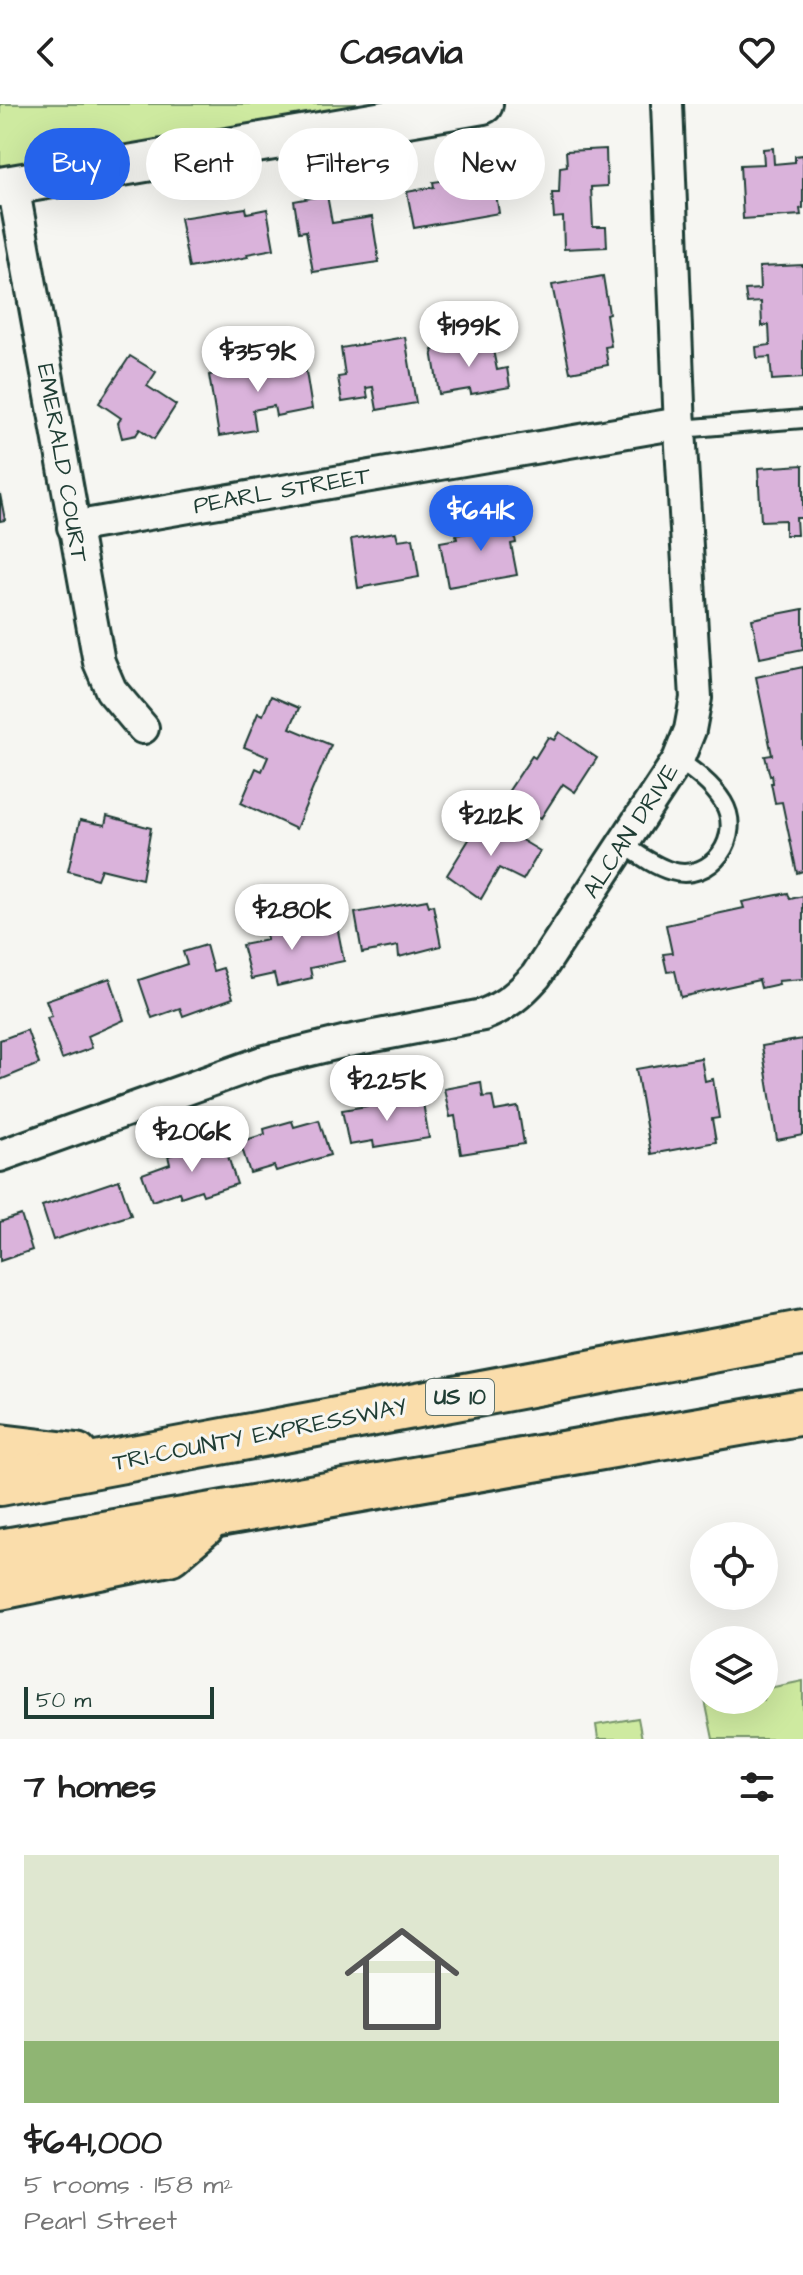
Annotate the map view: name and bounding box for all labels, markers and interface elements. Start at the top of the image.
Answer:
text: Casavia [340,27,463,78]
icon: back [24,30,68,74]
icon: heart [735,30,779,74]
chip: Buy [24,128,130,200]
chip: Rent [146,128,262,200]
chip: Filters [278,128,418,200]
chip: New [434,128,545,200]
pin: $199K [413,301,525,369]
text: $199K [437,309,501,345]
pin: $359K [202,326,314,394]
text: $359K [220,334,296,370]
street label: EMERALD COURT [28,361,96,565]
street label: PEARL STREET [191,459,373,523]
pin: $641K [425,485,537,553]
text: $641K [447,493,515,529]
street label: ALCAN DRIVE [575,757,687,905]
pin: $212K [435,790,547,858]
text: $212K [459,798,523,834]
pin: $280K [236,884,348,952]
text: $280K [253,892,331,928]
pin: $225K [331,1055,443,1123]
text: $225K [348,1063,426,1099]
pin: $206K [136,1106,248,1174]
text: $206K [153,1114,231,1150]
road number: US 10 [426,1379,494,1415]
street label: TRI-COUNTY EXPRESSWAY [110,1390,410,1480]
map controls [690,1522,778,1714]
button: locate [690,1522,778,1610]
button: layers [690,1626,778,1714]
scale bar [24,1683,214,1719]
text: 50 m [36,1685,91,1716]
text: 7 homes [24,1763,156,1811]
icon: filters [735,1765,779,1809]
icon: home [330,1907,474,2051]
text: $641,000 [24,2119,162,2167]
text: 5 rooms · 158 m² [24,2167,233,2203]
text: Pearl Street [24,2203,177,2239]

